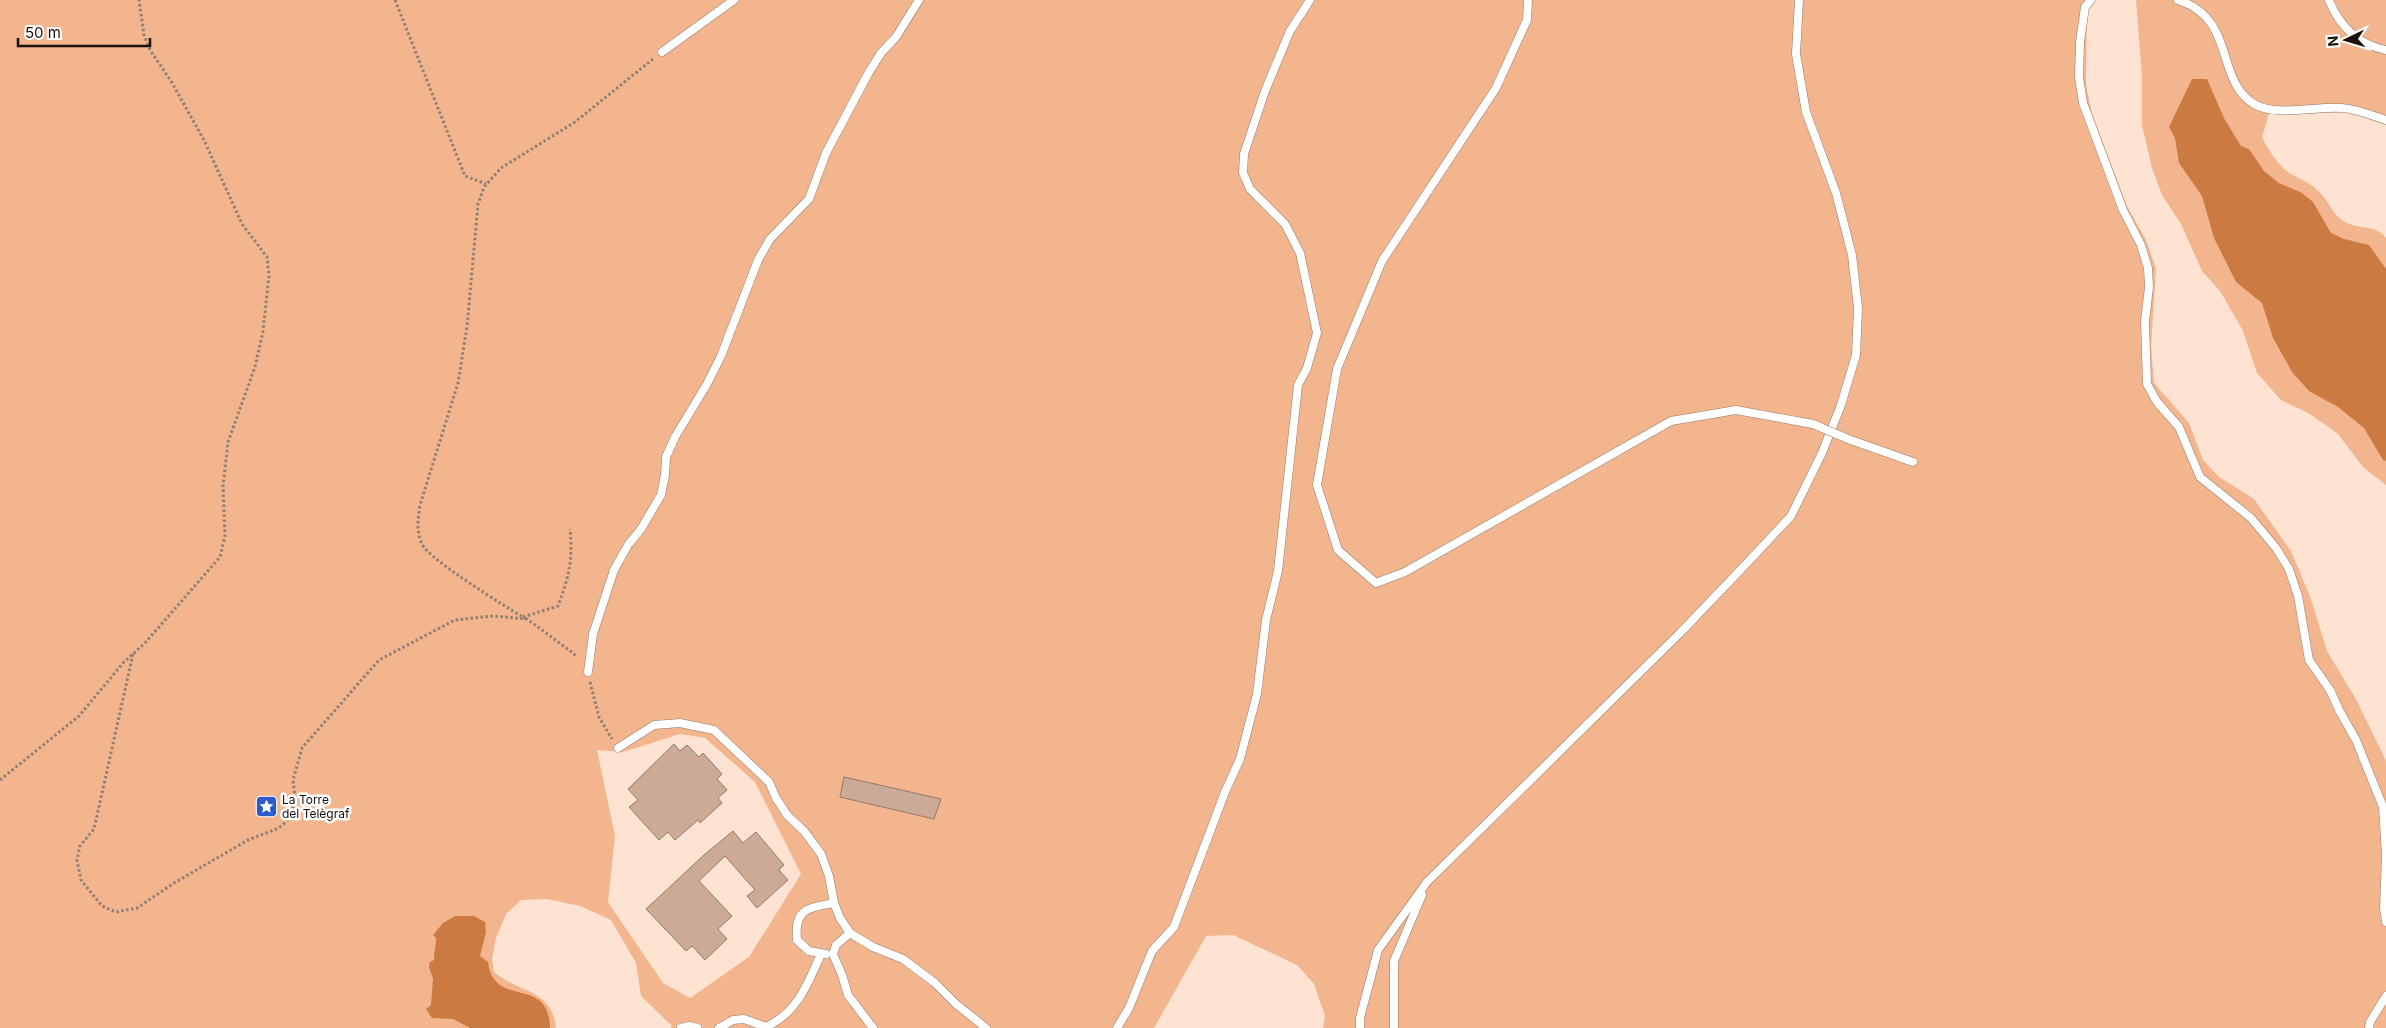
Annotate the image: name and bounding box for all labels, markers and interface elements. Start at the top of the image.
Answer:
scale bar [18,15,150,47]
north arrow [2321,15,2371,65]
text: 50 m [25,23,61,42]
text: N [2324,35,2341,47]
place label: La Torre del Telègraf [282,792,350,821]
place icon: La Torre del Telègraf [254,795,278,819]

